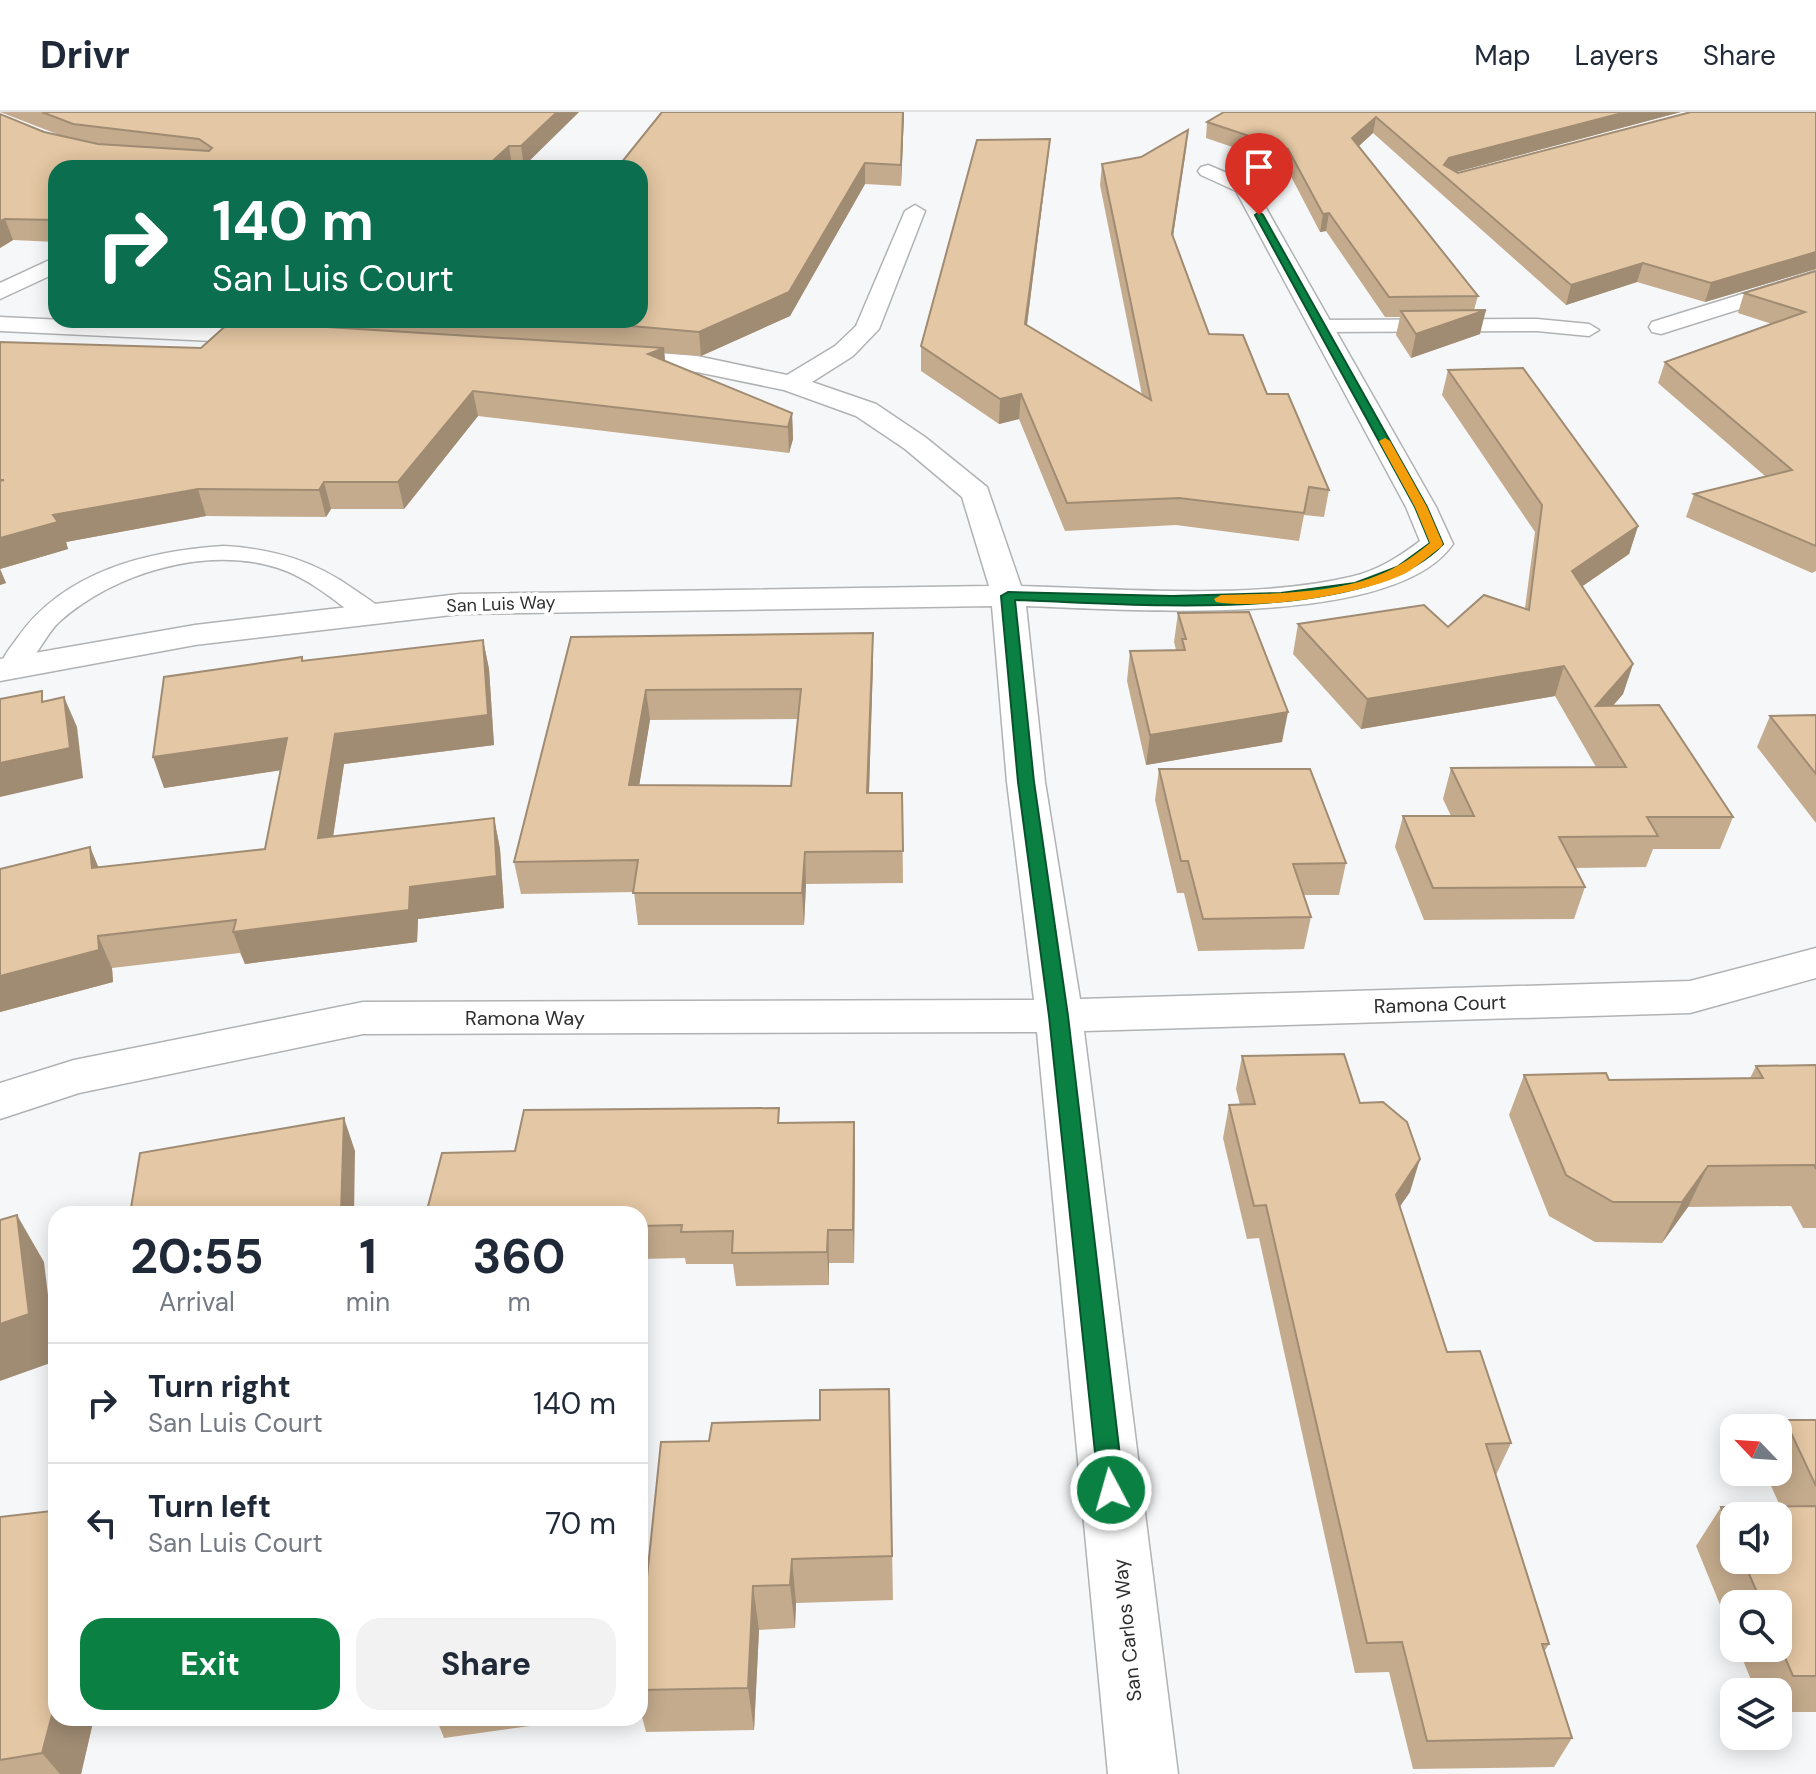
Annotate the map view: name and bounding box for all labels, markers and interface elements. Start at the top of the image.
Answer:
text: Drivr [40,30,130,80]
text: Map [1474,37,1531,74]
text: Layers [1575,37,1659,74]
text: Share [1703,37,1776,74]
pin [1225,133,1293,215]
icon: arrive [1237,145,1281,189]
text: 140 m [212,184,374,257]
icon: right [80,192,184,296]
text: San Luis Court [212,255,454,302]
street label: San Luis Way [446,590,556,618]
street label: Ramona Court [1373,989,1507,1019]
street label: Ramona Way [465,1005,585,1031]
text: 20:55 [130,1225,264,1288]
text: 1 [359,1225,377,1288]
text: 360 [472,1225,566,1288]
text: Arrival [159,1285,235,1319]
text: min [346,1285,390,1319]
text: m [507,1285,531,1319]
text: Turn right [148,1367,291,1406]
icon: right [80,1381,124,1425]
text: 140 m [533,1384,616,1423]
text: San Luis Court [148,1406,323,1440]
north arrow [1720,1414,1792,1486]
map controls [1720,1414,1792,1750]
position arrow [1069,1448,1153,1532]
text: Turn left [148,1487,271,1526]
icon: left [80,1501,124,1545]
button: sound [1720,1502,1792,1574]
text: 70 m [545,1504,616,1543]
text: San Luis Court [148,1526,323,1560]
street label: San Carlos Way [1107,1557,1147,1703]
button: search [1720,1590,1792,1662]
button: Exit [80,1618,340,1710]
button: Share [356,1618,616,1710]
button: layers [1720,1678,1792,1750]

